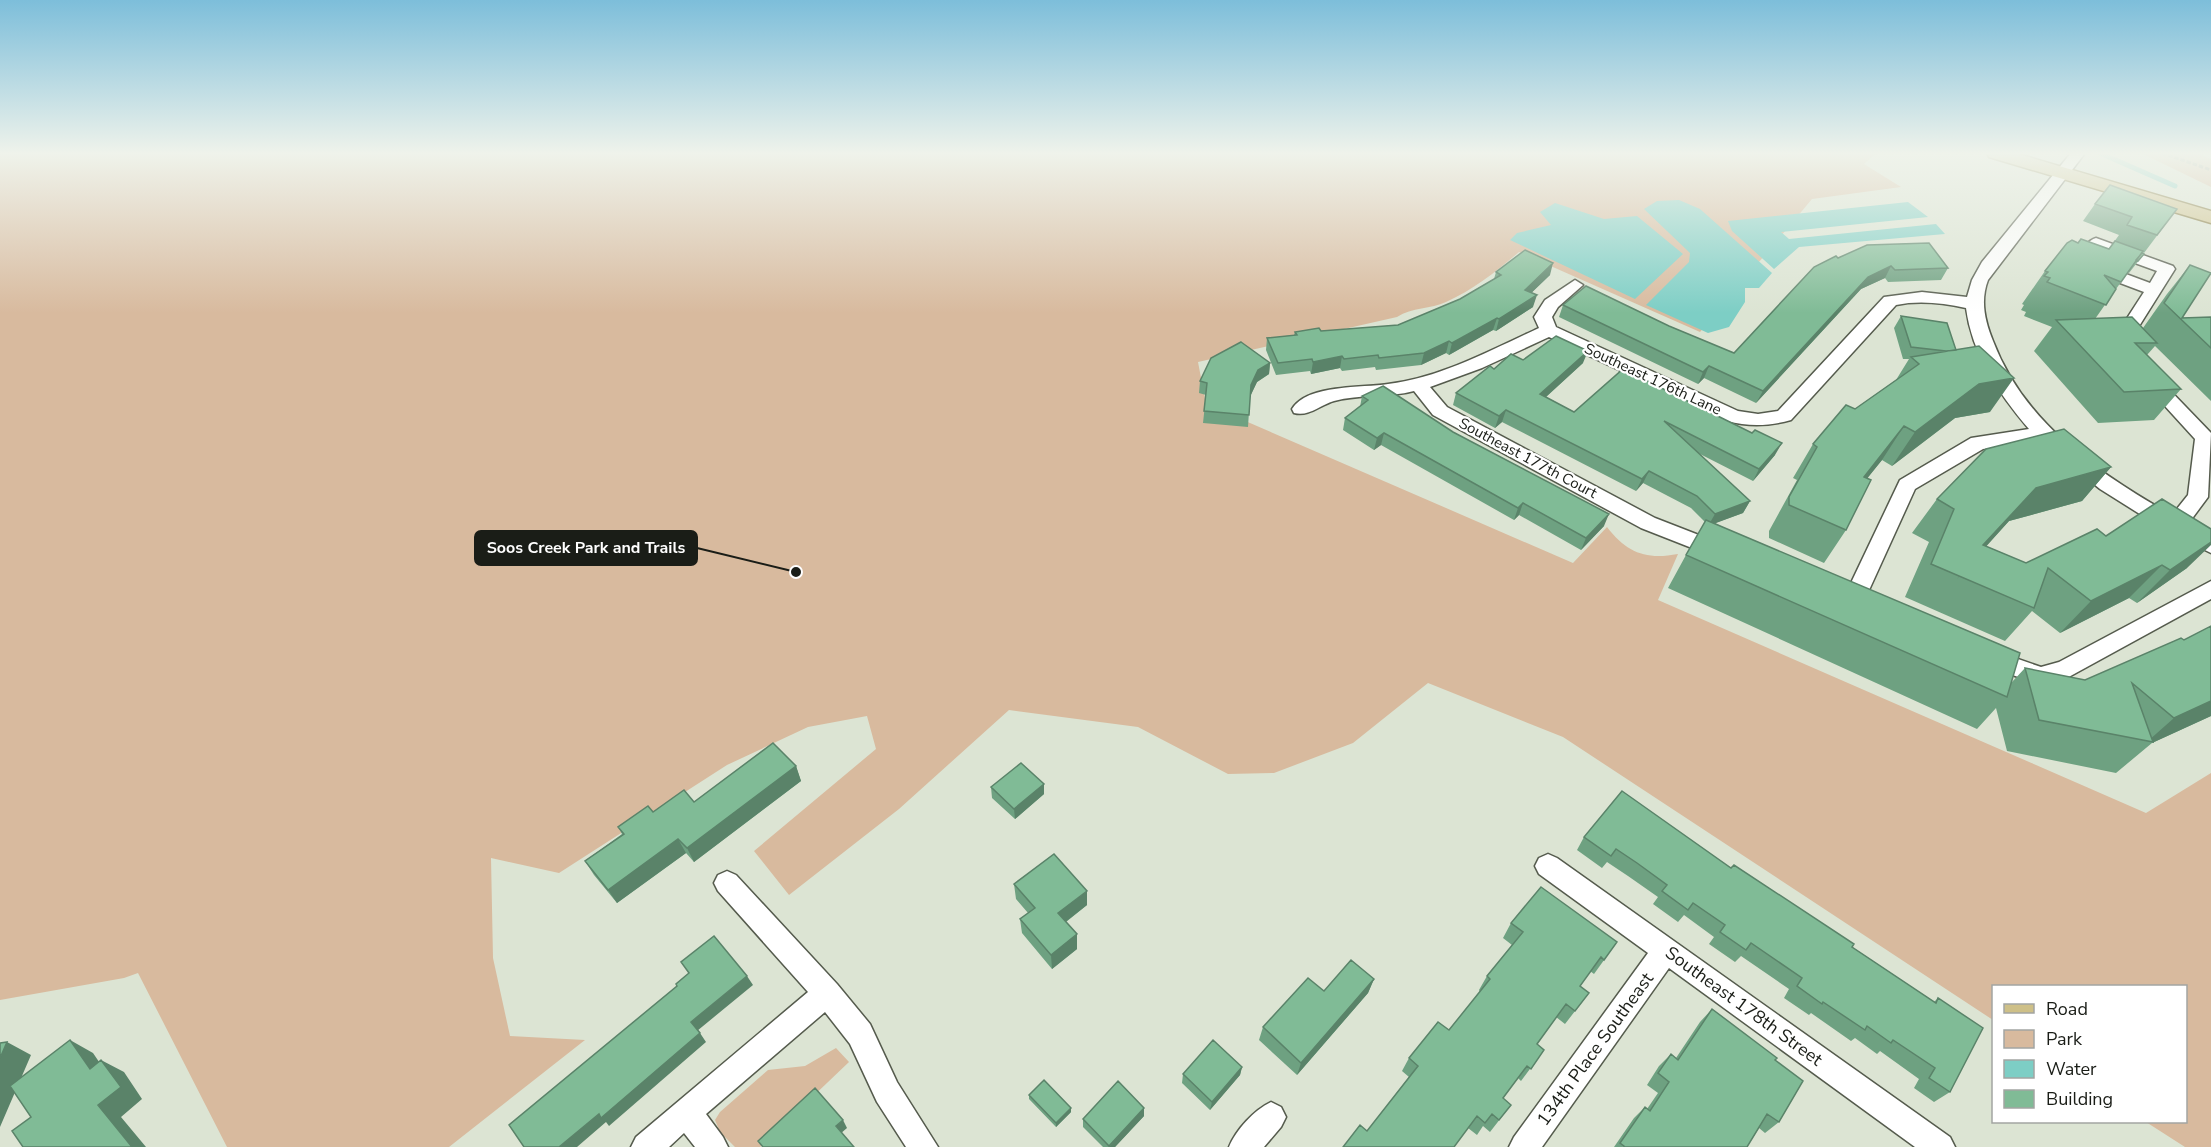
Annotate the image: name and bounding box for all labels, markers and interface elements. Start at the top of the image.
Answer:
street label: Southeast 176th Lane [1581,338,1725,420]
street label: Southeast 177th Court [1455,413,1601,503]
callout: Soos Creek Park and Trails [475,531,697,565]
text: Soos Creek Park and Trails [487,537,685,559]
street label: Southeast 178th Street [1661,941,1828,1072]
street label: 134th Place Southeast [1531,967,1659,1130]
legend [1992,985,2187,1123]
text: Road [2046,997,2088,1021]
text: Park [2046,1027,2083,1051]
text: Water [2046,1057,2097,1081]
text: Building [2046,1087,2113,1111]

